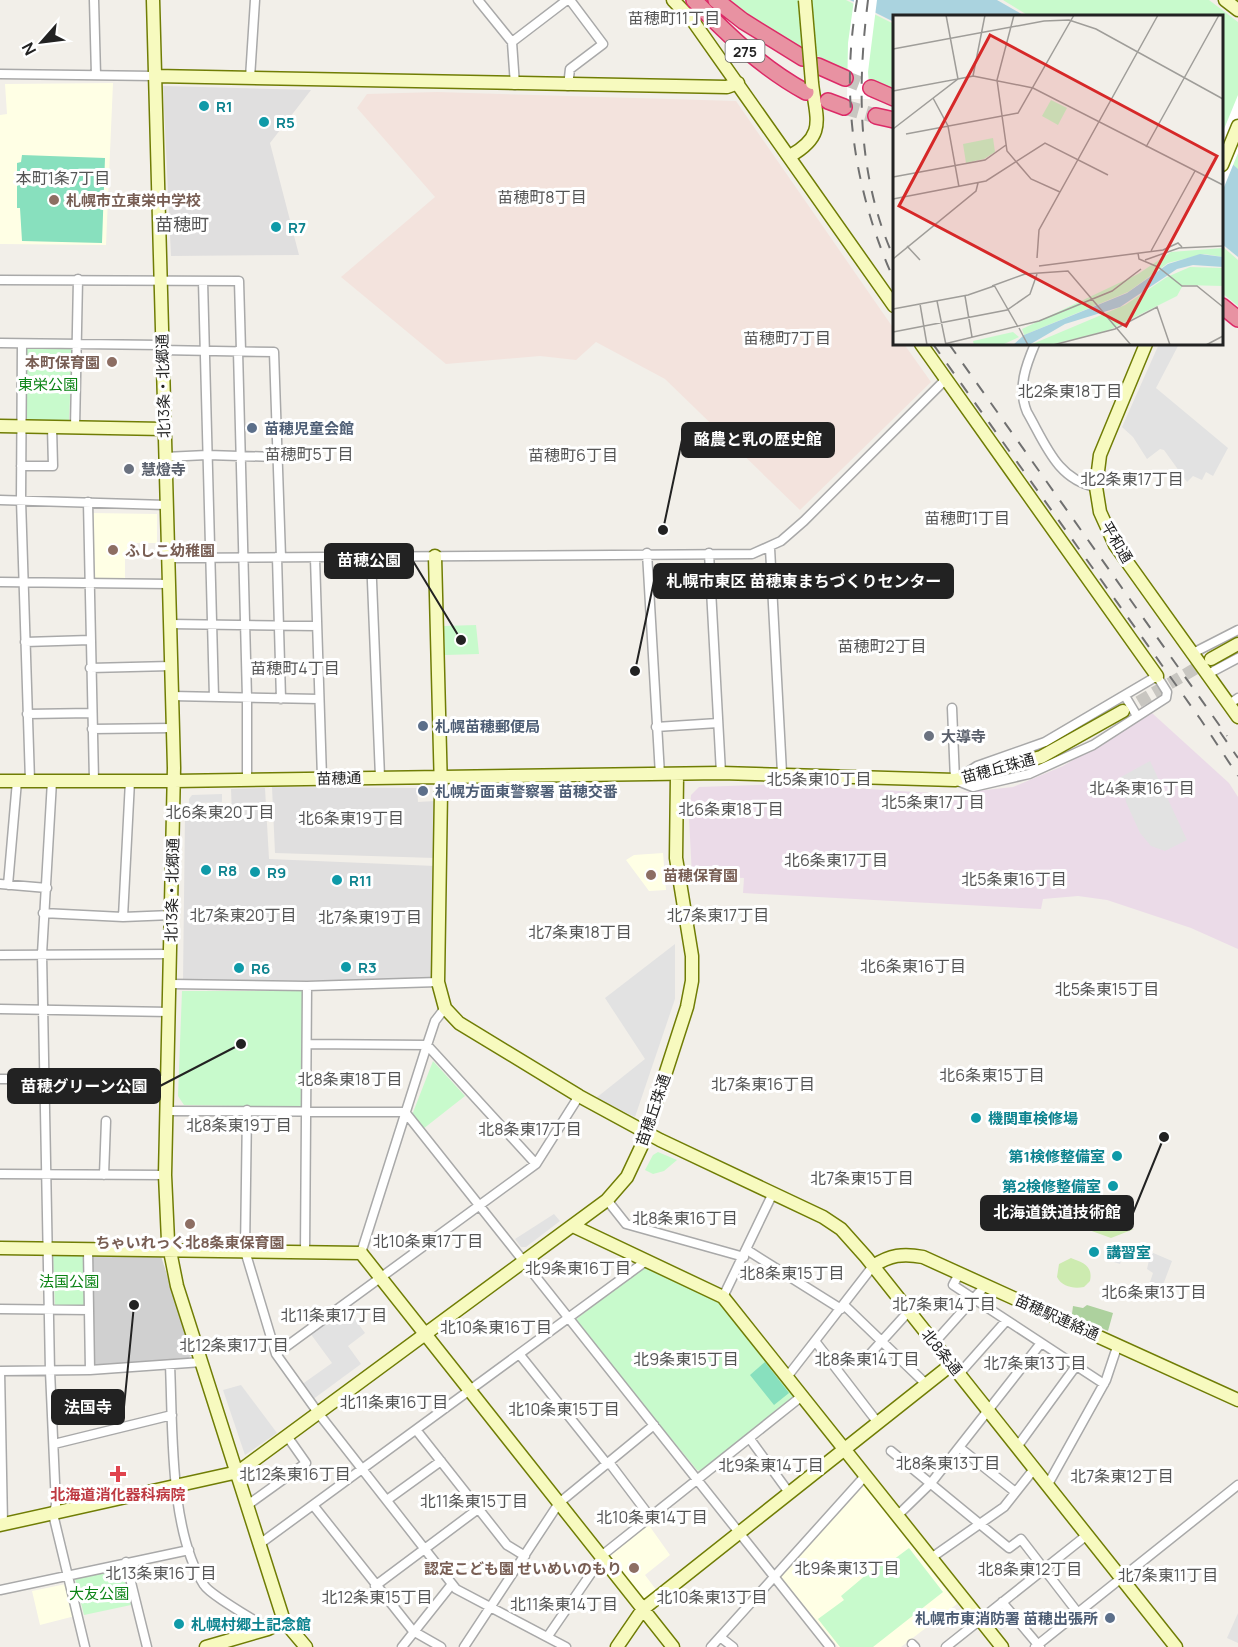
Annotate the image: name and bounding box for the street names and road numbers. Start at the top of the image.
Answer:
road number: 275 [726,40,764,62]
street label: 北13条・北郷通 [152,334,174,438]
street label: 平和通 [1096,517,1138,567]
street label: 苗穂丘珠通 [959,748,1037,788]
street label: 苗穂通 [316,767,362,789]
street label: 北13条・北郷通 [161,838,183,942]
street label: 苗穂丘珠通 [631,1071,675,1149]
street label: 苗穂駅連絡通 [1012,1289,1102,1345]
street label: 北8条通 [917,1325,967,1379]

